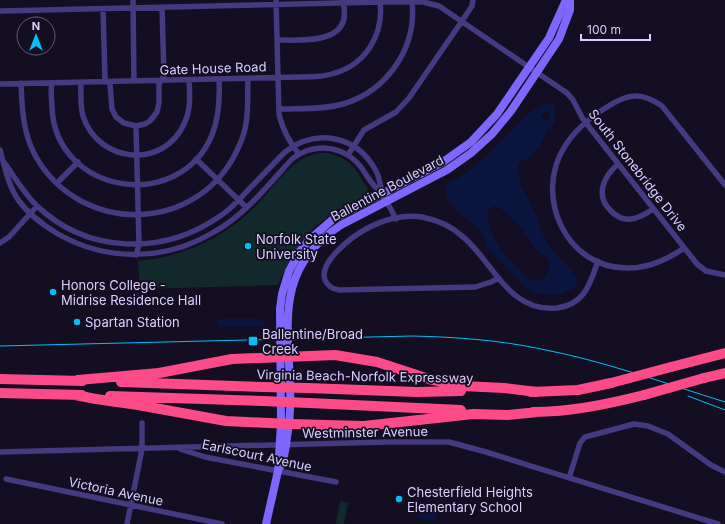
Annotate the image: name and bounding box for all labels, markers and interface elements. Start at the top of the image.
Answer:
north arrow [16,16,56,56]
scale bar [581,16,650,42]
text: N [32,19,40,33]
text: 100 m [587,22,621,37]
street label: Gate House Road [159,58,267,78]
street label: South Stonebridge Drive [585,106,691,234]
street label: Ballentine Boulevard [328,152,446,224]
place label: Norfolk State University [256,231,337,262]
marker: Norfolk State University [243,241,253,251]
place label: Honors College - Midrise Residence Hall [61,277,201,308]
marker: Honors College - Midrise Residence Hall [48,287,58,297]
place label: Spartan Station [85,314,180,330]
marker: Spartan Station [72,317,82,327]
place label: Ballentine/Broad Creek [262,326,363,357]
marker: Ballentine/Broad Creek [247,335,259,347]
street label: Virginia Beach-Norfolk Expressway [256,366,474,386]
street label: Westminster Avenue [302,423,428,441]
street label: Earlscourt Avenue [201,436,313,474]
street label: Victoria Avenue [67,473,165,509]
place label: Chesterfield Heights Elementary School [407,484,533,515]
marker: Chesterfield Heights Elementary School [394,494,404,504]

